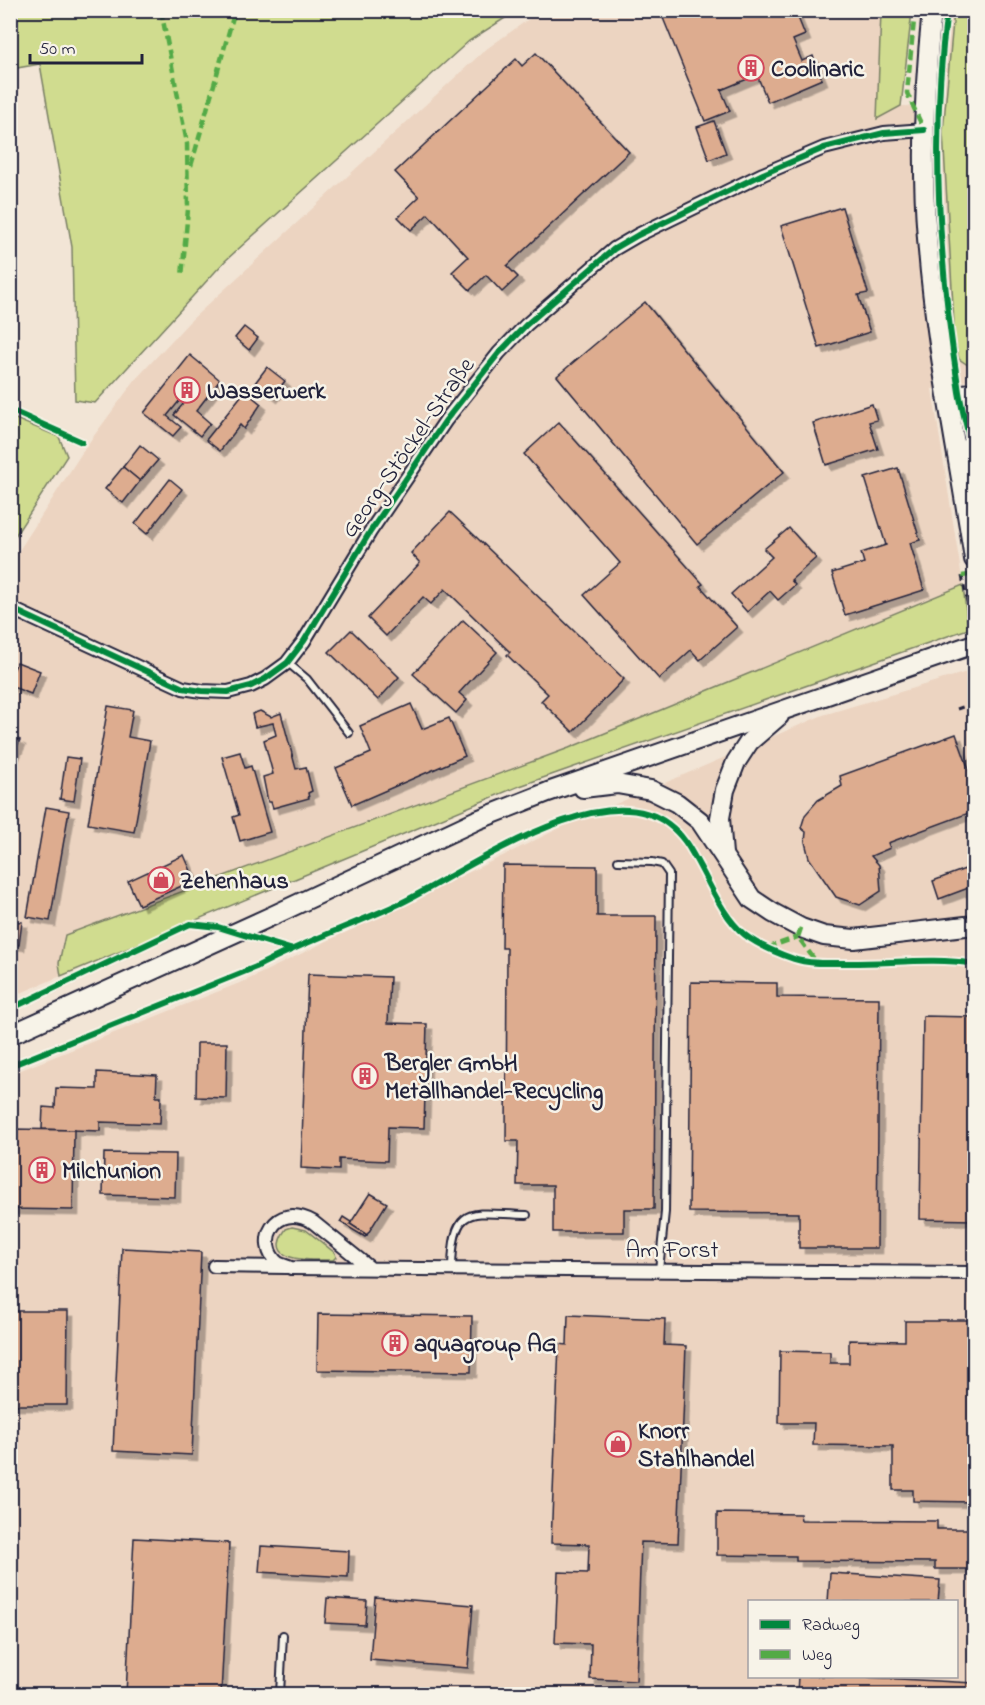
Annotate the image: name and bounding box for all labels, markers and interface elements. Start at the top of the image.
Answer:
scale bar [30,27,142,65]
text: 50 m [39,37,76,63]
building icon: Coolinaric [736,53,766,83]
place label: Coolinaric [771,53,865,88]
street label: Georg-Stöckel-Straße [333,351,485,546]
building icon: Wasserwerk [172,375,202,405]
place label: Wasserwerk [207,375,326,410]
shop icon: Zehenhaus [146,865,176,895]
place label: Zehenhaus [180,865,289,900]
place label: Bergler GmbH Metallhandel-Recycling [384,1047,603,1111]
building icon: Bergler GmbH Metallhandel-Recycling [350,1061,380,1091]
building icon: Milchunion [27,1155,57,1185]
place label: Milchunion [62,1155,161,1190]
street label: Am Forst [626,1234,719,1269]
building icon: aquagroup AG [380,1328,410,1358]
place label: aquagroup AG [414,1328,557,1364]
place label: Knorr Stahlhandel [638,1415,754,1478]
shop icon: Knorr Stahlhandel [603,1429,633,1459]
legend [748,1600,958,1678]
text: Radweg [802,1613,860,1640]
text: Weg [802,1643,832,1670]

